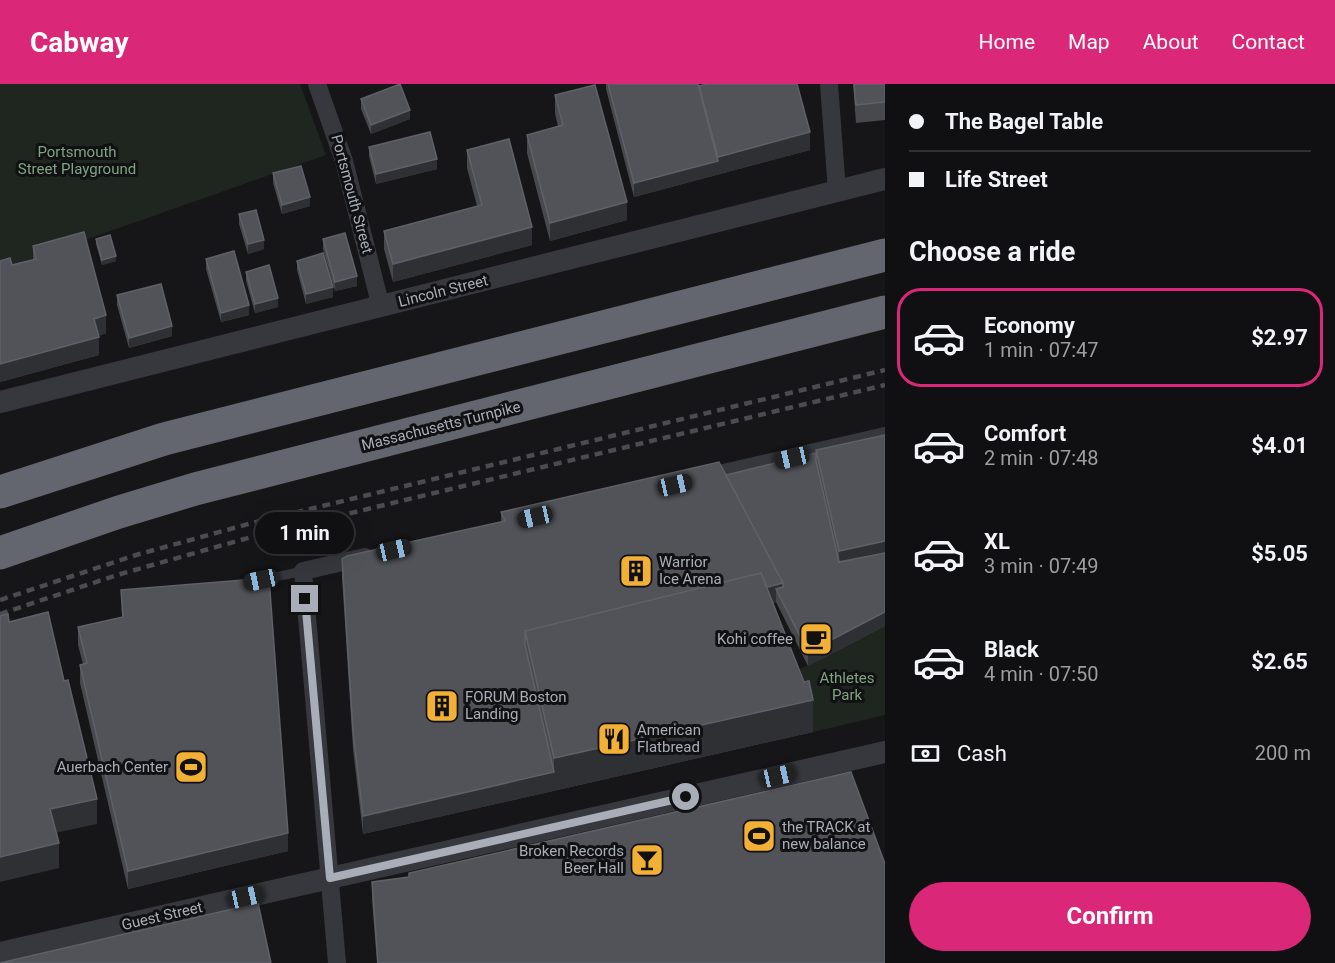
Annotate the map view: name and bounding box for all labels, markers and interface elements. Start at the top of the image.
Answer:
text: Cabway [30,26,129,59]
text: Home [979,30,1035,54]
text: Map [1068,30,1110,54]
text: About [1143,30,1199,54]
text: Contact [1232,30,1305,54]
text: The Bagel Table [945,109,1103,134]
street label: Portsmouth Street [327,133,377,256]
park label: Portsmouth Street Playground [18,143,136,178]
text: Life Street [945,167,1048,192]
text: Choose a ride [909,236,1075,268]
street label: Lincoln Street [396,271,490,311]
icon: car [912,311,966,365]
text: Economy [984,313,1075,338]
text: $2.97 [1251,325,1308,350]
text: 1 min · 07:47 [984,338,1099,362]
street label: Massachusetts Turnpike [360,398,522,454]
icon: car [912,419,966,473]
text: Comfort [984,421,1066,446]
text: $4.01 [1251,433,1308,458]
car [772,445,812,471]
text: 2 min · 07:48 [984,446,1099,470]
car [655,472,695,498]
car [515,504,555,530]
callout: 1 min [256,512,354,554]
text: 1 min [279,521,330,545]
icon: car [912,527,966,581]
text: XL [984,529,1010,554]
car [374,537,414,563]
text: $5.05 [1251,541,1308,566]
building icon: Warrior Ice Arena [618,553,654,589]
place label: Warrior Ice Arena [659,553,722,588]
text: 3 min · 07:49 [984,554,1099,578]
car [242,567,280,593]
route end [291,585,318,612]
cafe icon: Kohi coffee [798,621,834,657]
place label: Kohi coffee [717,630,793,648]
icon: car [912,635,966,689]
text: Black [984,637,1039,662]
text: $2.65 [1251,649,1308,674]
text: 4 min · 07:50 [984,662,1099,686]
park label: Athletes Park [819,669,875,704]
building icon: FORUM Boston Landing [424,688,460,724]
place label: FORUM Boston Landing [465,688,567,723]
restaurant icon: American Flatbread [596,721,632,757]
place label: American Flatbread [637,721,701,756]
icon: cash [909,737,942,770]
text: Cash [957,741,1007,766]
text: 200 m [1255,741,1311,765]
sports icon: Auerbach Center [173,749,209,785]
place label: Auerbach Center [57,758,168,776]
car [758,763,798,789]
route start [672,783,699,810]
sports icon: the TRACK at new balance [741,818,777,854]
place label: the TRACK at new balance [782,818,871,853]
place label: Broken Records Beer Hall [519,842,624,877]
bar icon: Broken Records Beer Hall [629,842,665,878]
button: Confirm [909,882,1311,951]
car [226,884,266,910]
street label: Guest Street [120,898,204,934]

